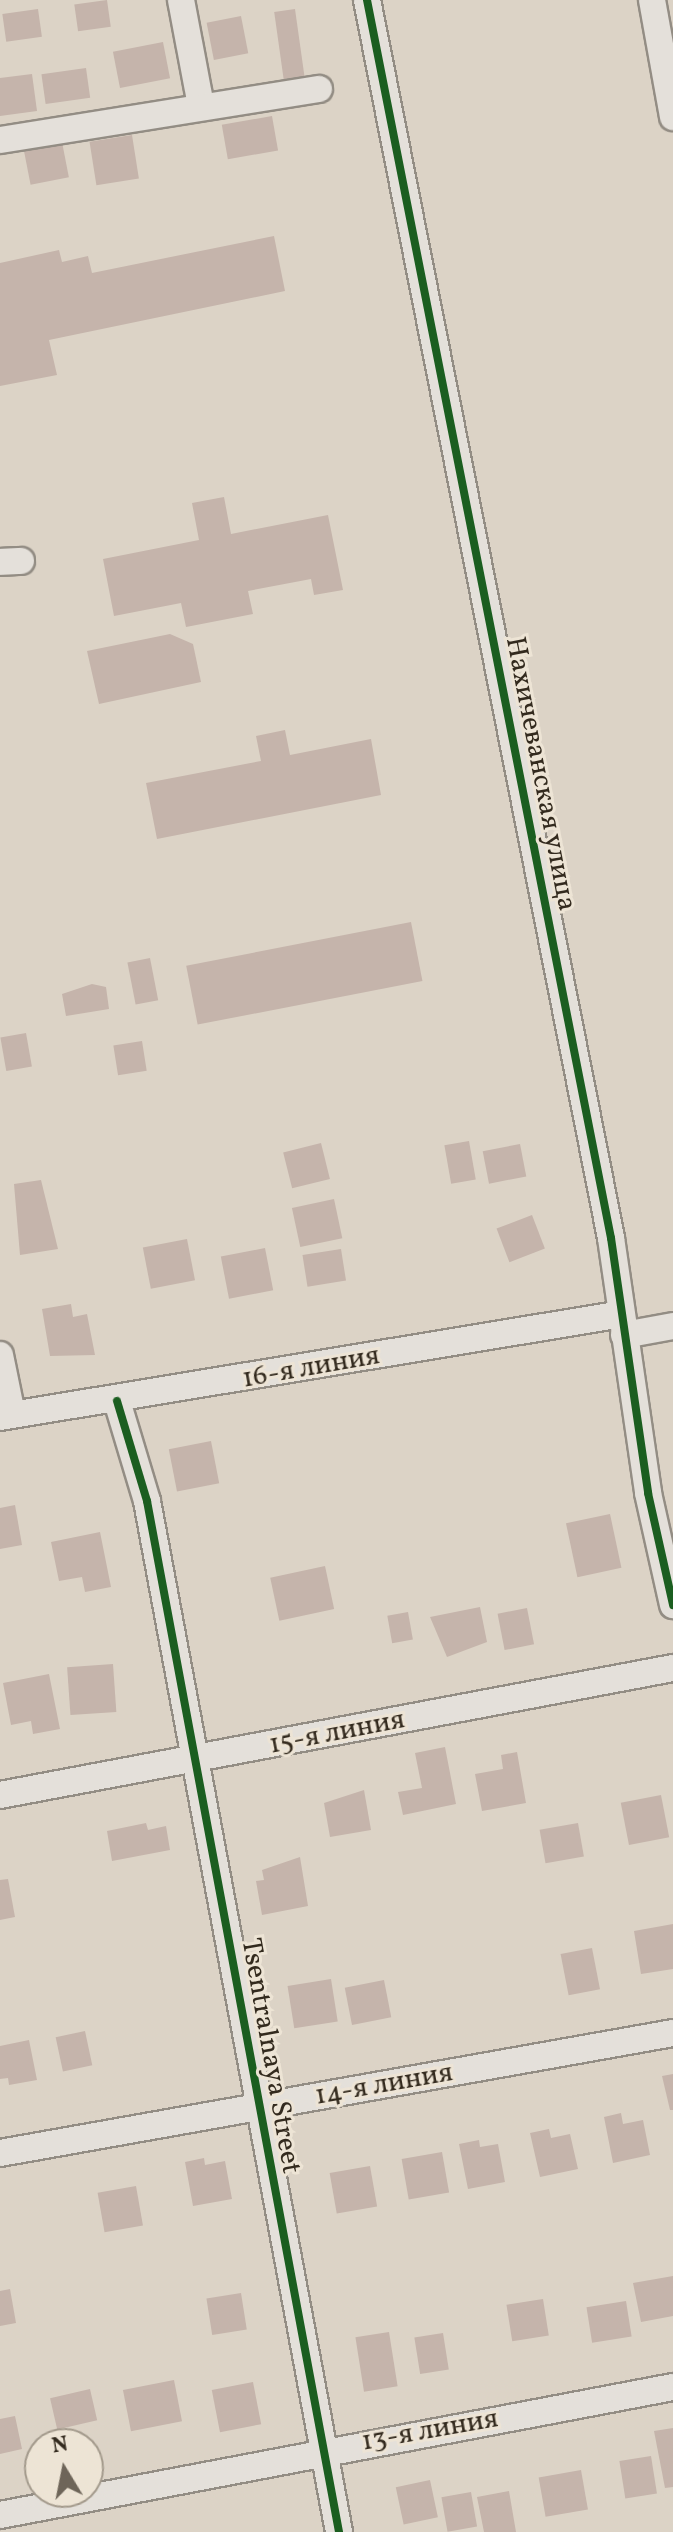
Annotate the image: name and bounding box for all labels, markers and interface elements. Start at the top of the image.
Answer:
street label: Нахичеванская улица [497,634,583,914]
street label: 16-я линия [240,1339,382,1397]
street label: 15-я линия [266,1703,408,1763]
street label: Tsentralnaya Street [233,1936,307,2176]
street label: 14-я линия [312,2056,456,2114]
street label: 13-я линия [359,2402,501,2460]
north arrow [24,2428,104,2508]
text: N [50,2429,71,2462]

